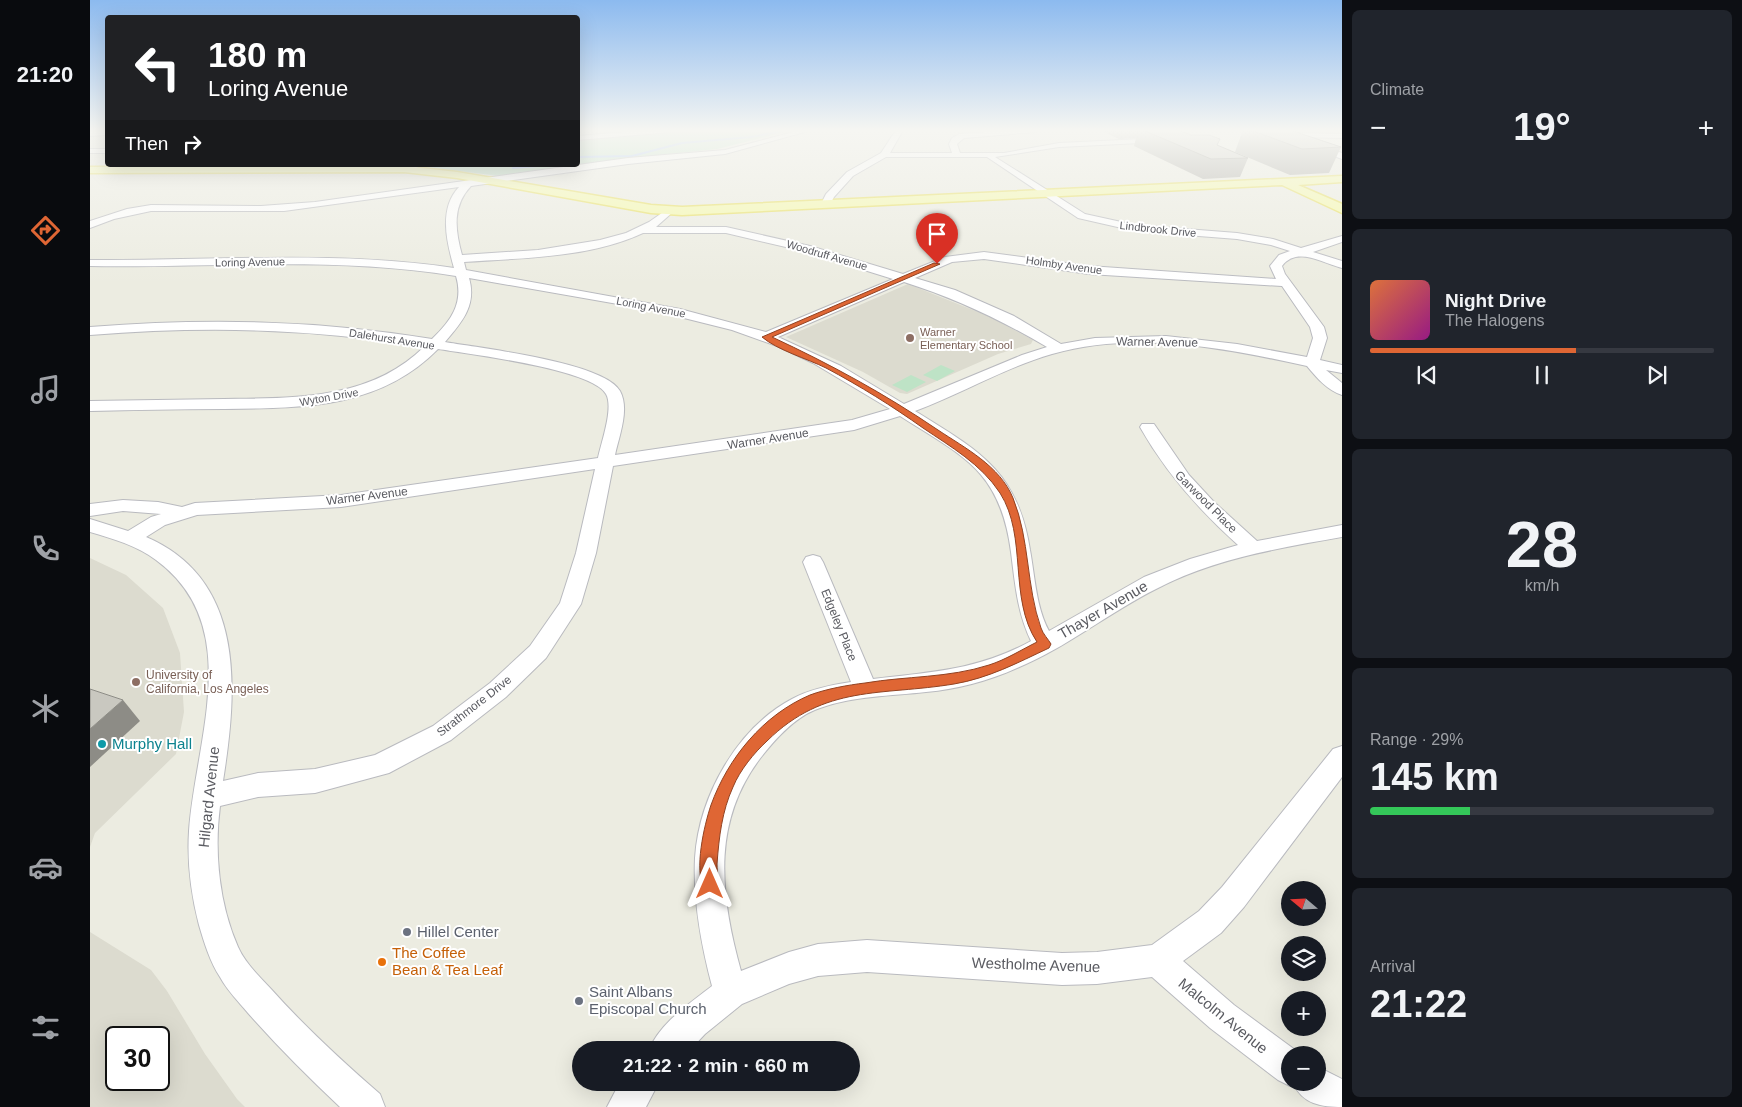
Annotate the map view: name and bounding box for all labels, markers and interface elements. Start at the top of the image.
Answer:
icon: left [125,35,190,100]
text: 180 m [208,35,307,74]
text: 21:20 [17,62,73,87]
text: Loring Avenue [208,76,348,101]
text: Climate [1370,81,1424,98]
text: 19° [1513,106,1571,148]
text: − [1370,112,1386,143]
text: + [1698,112,1714,143]
icon: right [178,130,206,158]
text: Then [125,133,168,154]
icon: directions [28,213,63,248]
pin [916,213,958,264]
street label: Lindbrook Drive [1119,219,1197,239]
icon: arrive [923,220,951,248]
street label: Woodruff Avenue [785,238,869,272]
street label: Holmby Avenue [1025,254,1103,276]
street label: Loring Avenue [215,255,285,269]
text: Night Drive [1445,290,1546,311]
street label: Loring Avenue [615,294,687,320]
text: The Halogens [1445,312,1545,329]
street label: Dalehurst Avenue [348,326,436,352]
place label: Warner Elementary School [920,326,1012,351]
marker: Warner Elementary School [904,332,916,344]
street label: Warner Avenue [1116,334,1198,350]
icon: previous [1413,361,1441,389]
icon: pause [1528,361,1556,389]
icon: next [1643,361,1671,389]
icon: music [28,372,63,407]
street label: Wyton Drive [299,386,359,408]
street label: Warner Avenue [726,426,810,452]
street label: Garwood Place [1172,468,1240,536]
street label: Warner Avenue [325,484,409,508]
text: 28 [1506,508,1578,581]
icon: phone [28,531,63,566]
street label: Thayer Avenue [1055,577,1151,642]
text: km/h [1525,577,1559,594]
street label: Edgeley Place [818,587,860,663]
place label: University of California, Los Angeles [146,668,269,696]
street label: Strathmore Drive [434,672,514,739]
marker: University of California, Los Angeles [130,676,142,688]
icon: climate [28,691,63,726]
text: Range · 29% [1370,731,1463,748]
place label: Murphy Hall [112,735,192,752]
marker: Murphy Hall [96,738,108,750]
street label: Hilgard Avenue [195,746,222,848]
text: 145 km [1370,756,1499,798]
icon: car [28,850,63,885]
position arrow [683,857,735,909]
north arrow [1281,881,1326,926]
map controls [1281,881,1326,1091]
place label: Hillel Center [417,923,499,940]
marker: Hillel Center [401,926,413,938]
button: layers [1281,936,1326,981]
place label: The Coffee Bean & Tea Leaf [392,944,503,978]
street label: Westholme Avenue [971,954,1101,975]
marker: The Coffee Bean & Tea Leaf [376,956,388,968]
text: Arrival [1370,958,1415,975]
street label: Malcolm Avenue [1175,974,1271,1057]
place label: Saint Albans Episcopal Church [589,983,707,1017]
text: 21:22 [1370,983,1467,1025]
button: + [1281,991,1326,1036]
marker: Saint Albans Episcopal Church [573,995,585,1007]
icon: filters [28,1010,63,1045]
speed limit sign: 30 [105,1026,170,1091]
button: − [1281,1046,1326,1091]
text: 21:22 · 2 min · 660 m [623,1055,809,1076]

